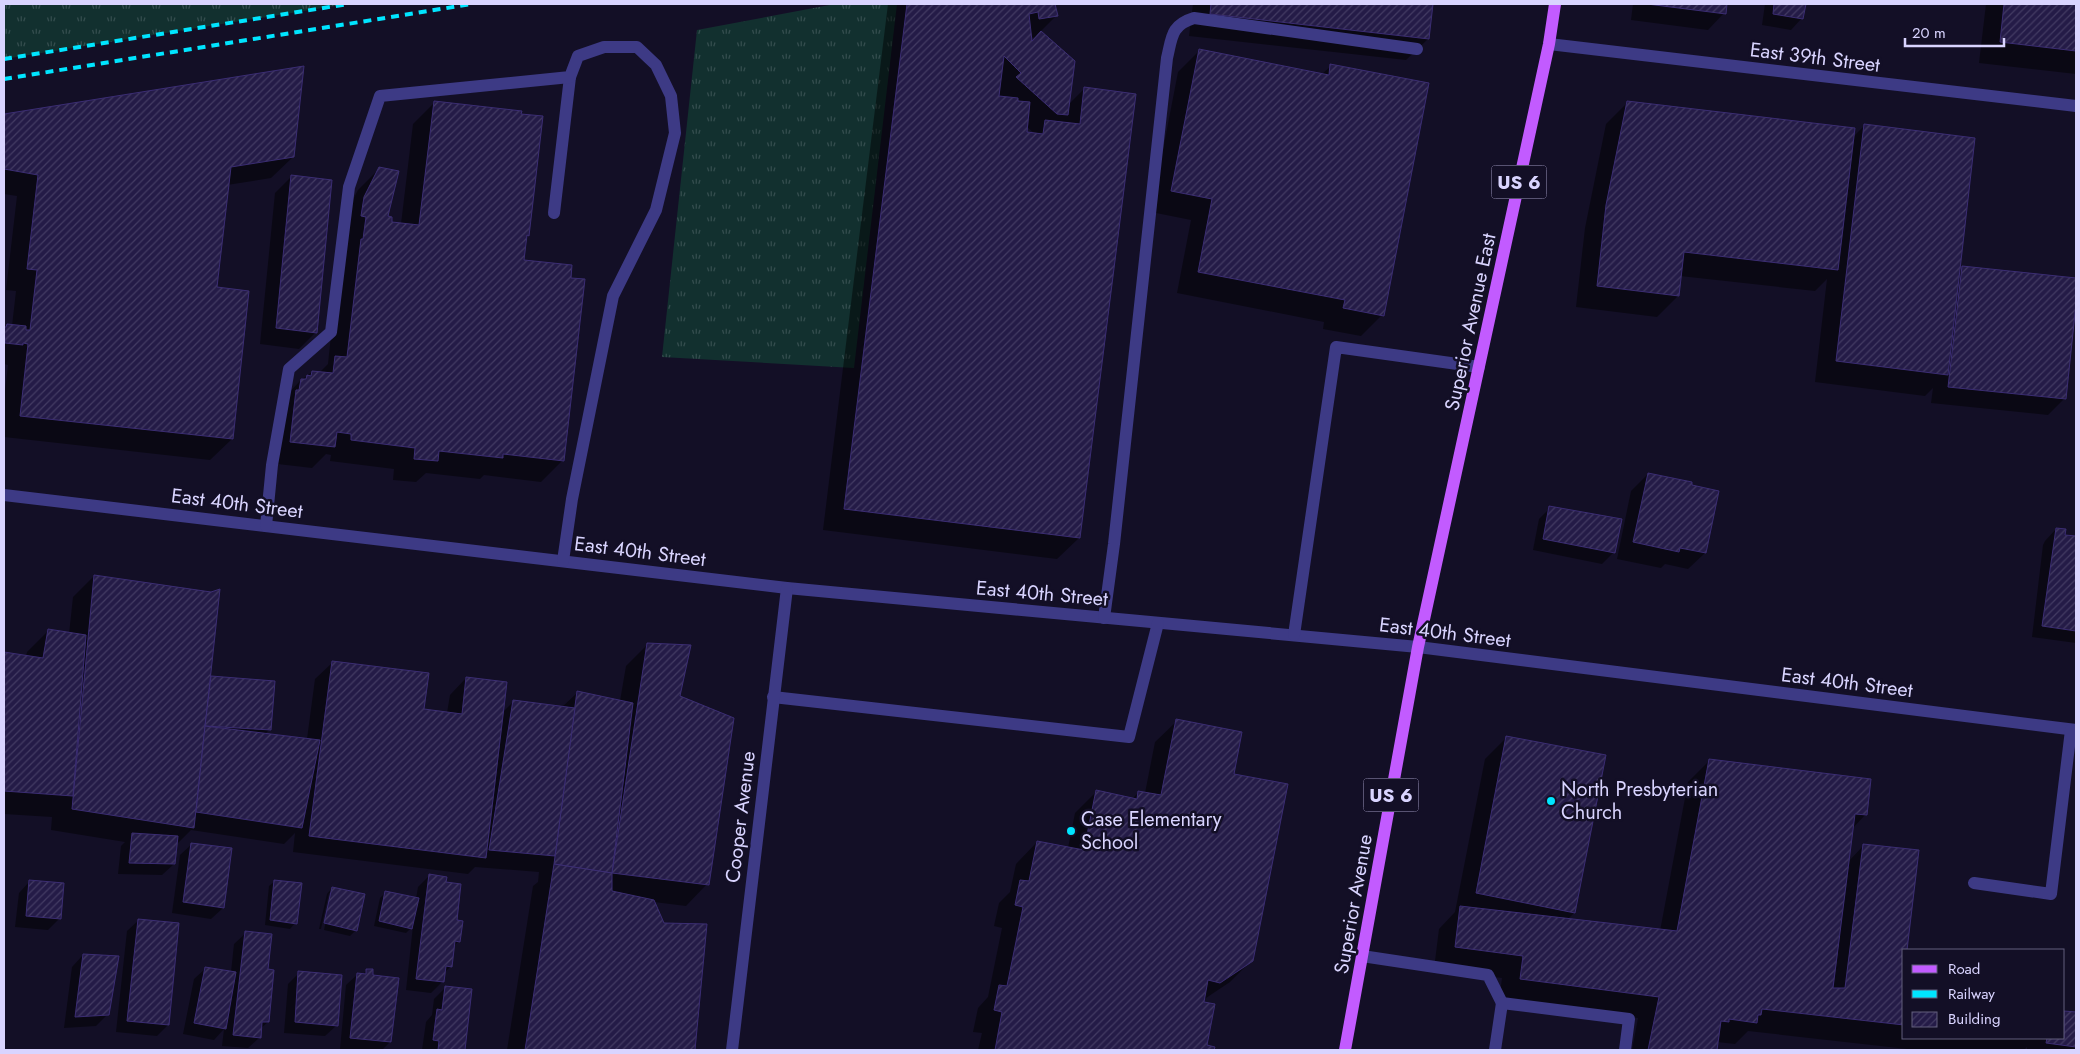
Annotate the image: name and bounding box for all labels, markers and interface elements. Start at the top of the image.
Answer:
scale bar [1905,15,2004,47]
text: 20 m [1912,22,1946,44]
street label: East 39th Street [1748,35,1882,80]
road number: US 6 [1492,166,1546,198]
street label: Superior Avenue East [1438,230,1504,414]
street label: East 40th Street [170,481,304,526]
street label: East 40th Street [573,529,707,574]
street label: East 40th Street [975,573,1109,614]
street label: East 40th Street [1378,610,1512,655]
street label: East 40th Street [1780,660,1914,705]
street label: Cooper Avenue [718,750,763,885]
place label: North Presbyterian Church [1561,775,1718,827]
road number: US 6 [1364,778,1418,812]
marker: North Presbyterian Church [1545,795,1557,807]
place label: Case Elementary School [1081,805,1222,857]
marker: Case Elementary School [1065,825,1077,837]
street label: Superior Avenue [1327,832,1380,976]
legend [1902,949,2065,1039]
text: Road [1948,958,1980,980]
text: Railway [1948,983,1995,1005]
text: Building [1948,1008,2000,1030]

